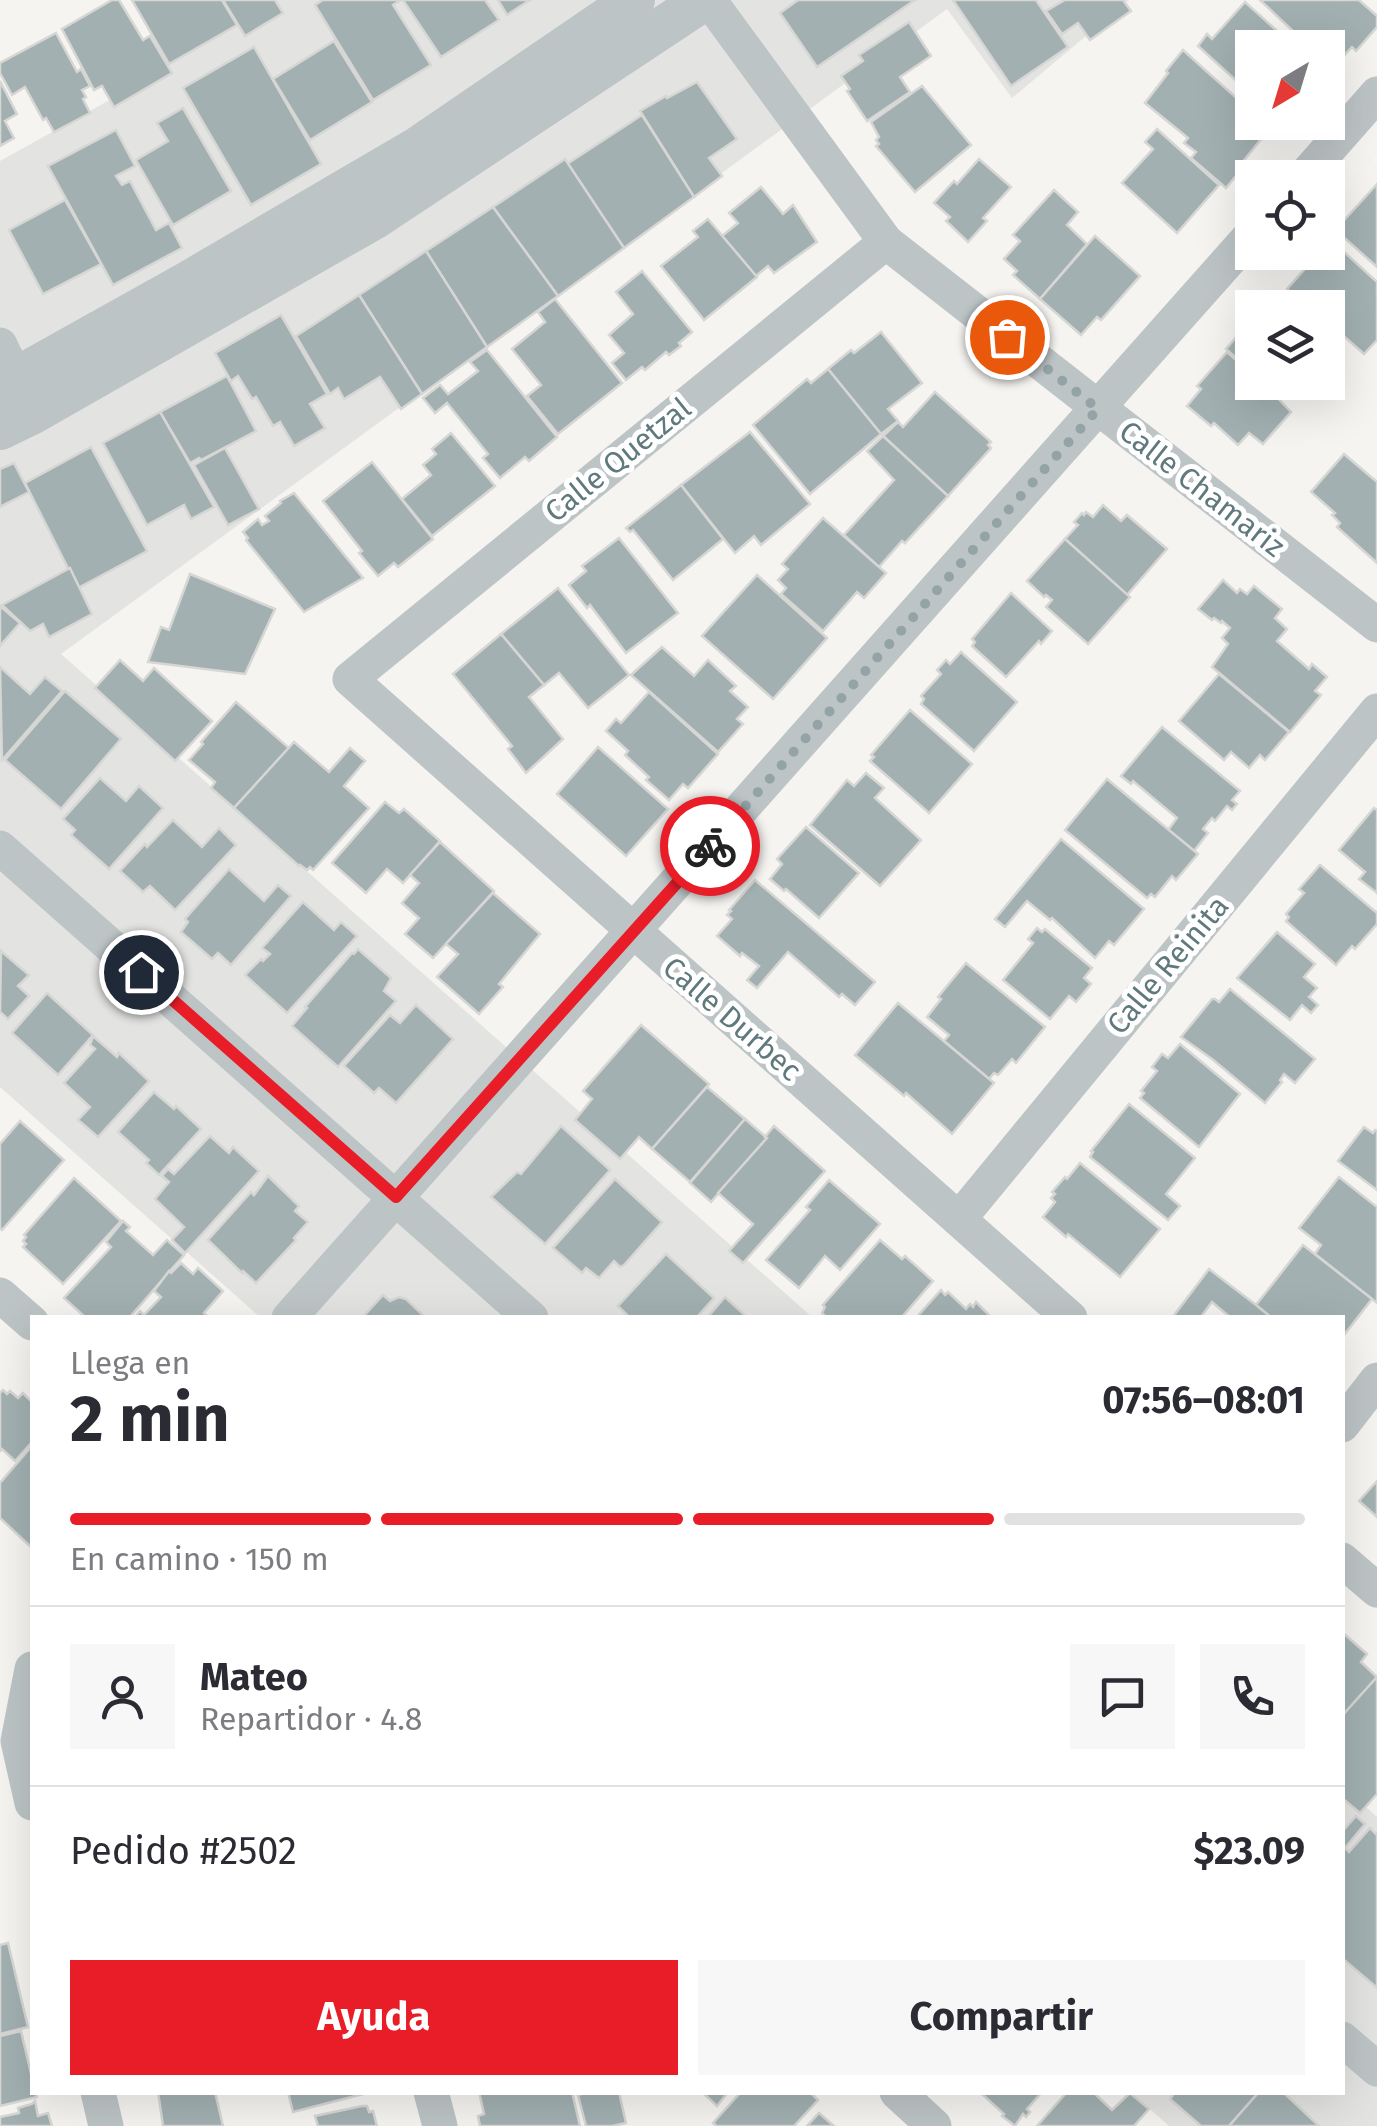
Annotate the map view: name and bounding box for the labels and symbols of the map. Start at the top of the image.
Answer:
north arrow [1235,30,1345,140]
pin [965,295,1050,380]
street label: Calle Quetzal [538,390,698,530]
street label: Calle Chamariz [1112,413,1292,565]
courier [660,796,760,896]
street label: Calle Reinita [1100,888,1236,1042]
pin [99,930,184,1015]
street label: Calle Durbec [656,949,808,1089]

